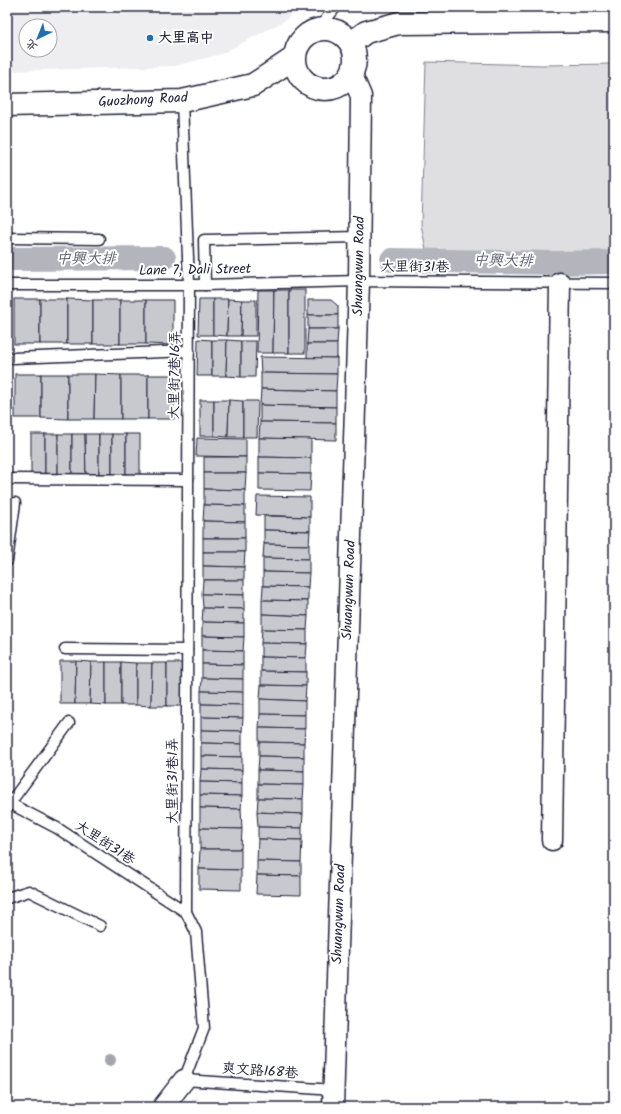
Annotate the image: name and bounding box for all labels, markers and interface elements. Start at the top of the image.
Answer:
north arrow [18,18,58,58]
place label: 大里高中 [158,27,214,49]
marker: 大里高中 [145,33,155,43]
text: 北 [22,34,42,55]
street label: Guozhong Road [98,87,189,113]
street label: Shuangwun Road [347,215,371,316]
water label: 中興大排 [56,247,118,271]
water label: 中興大排 [473,248,535,274]
street label: 大里街31巷 [381,255,450,279]
street label: Lane 7, Dali Street [139,258,252,282]
street label: 大里街7巷16弄 [163,330,187,420]
street label: Shuangwun Road [336,539,362,640]
street label: 大里街31巷1弄 [162,738,184,824]
street label: 大里街31巷 [70,815,141,871]
street label: Shuangwun Road [326,863,352,964]
street label: 爽文路168巷 [221,1057,300,1085]

